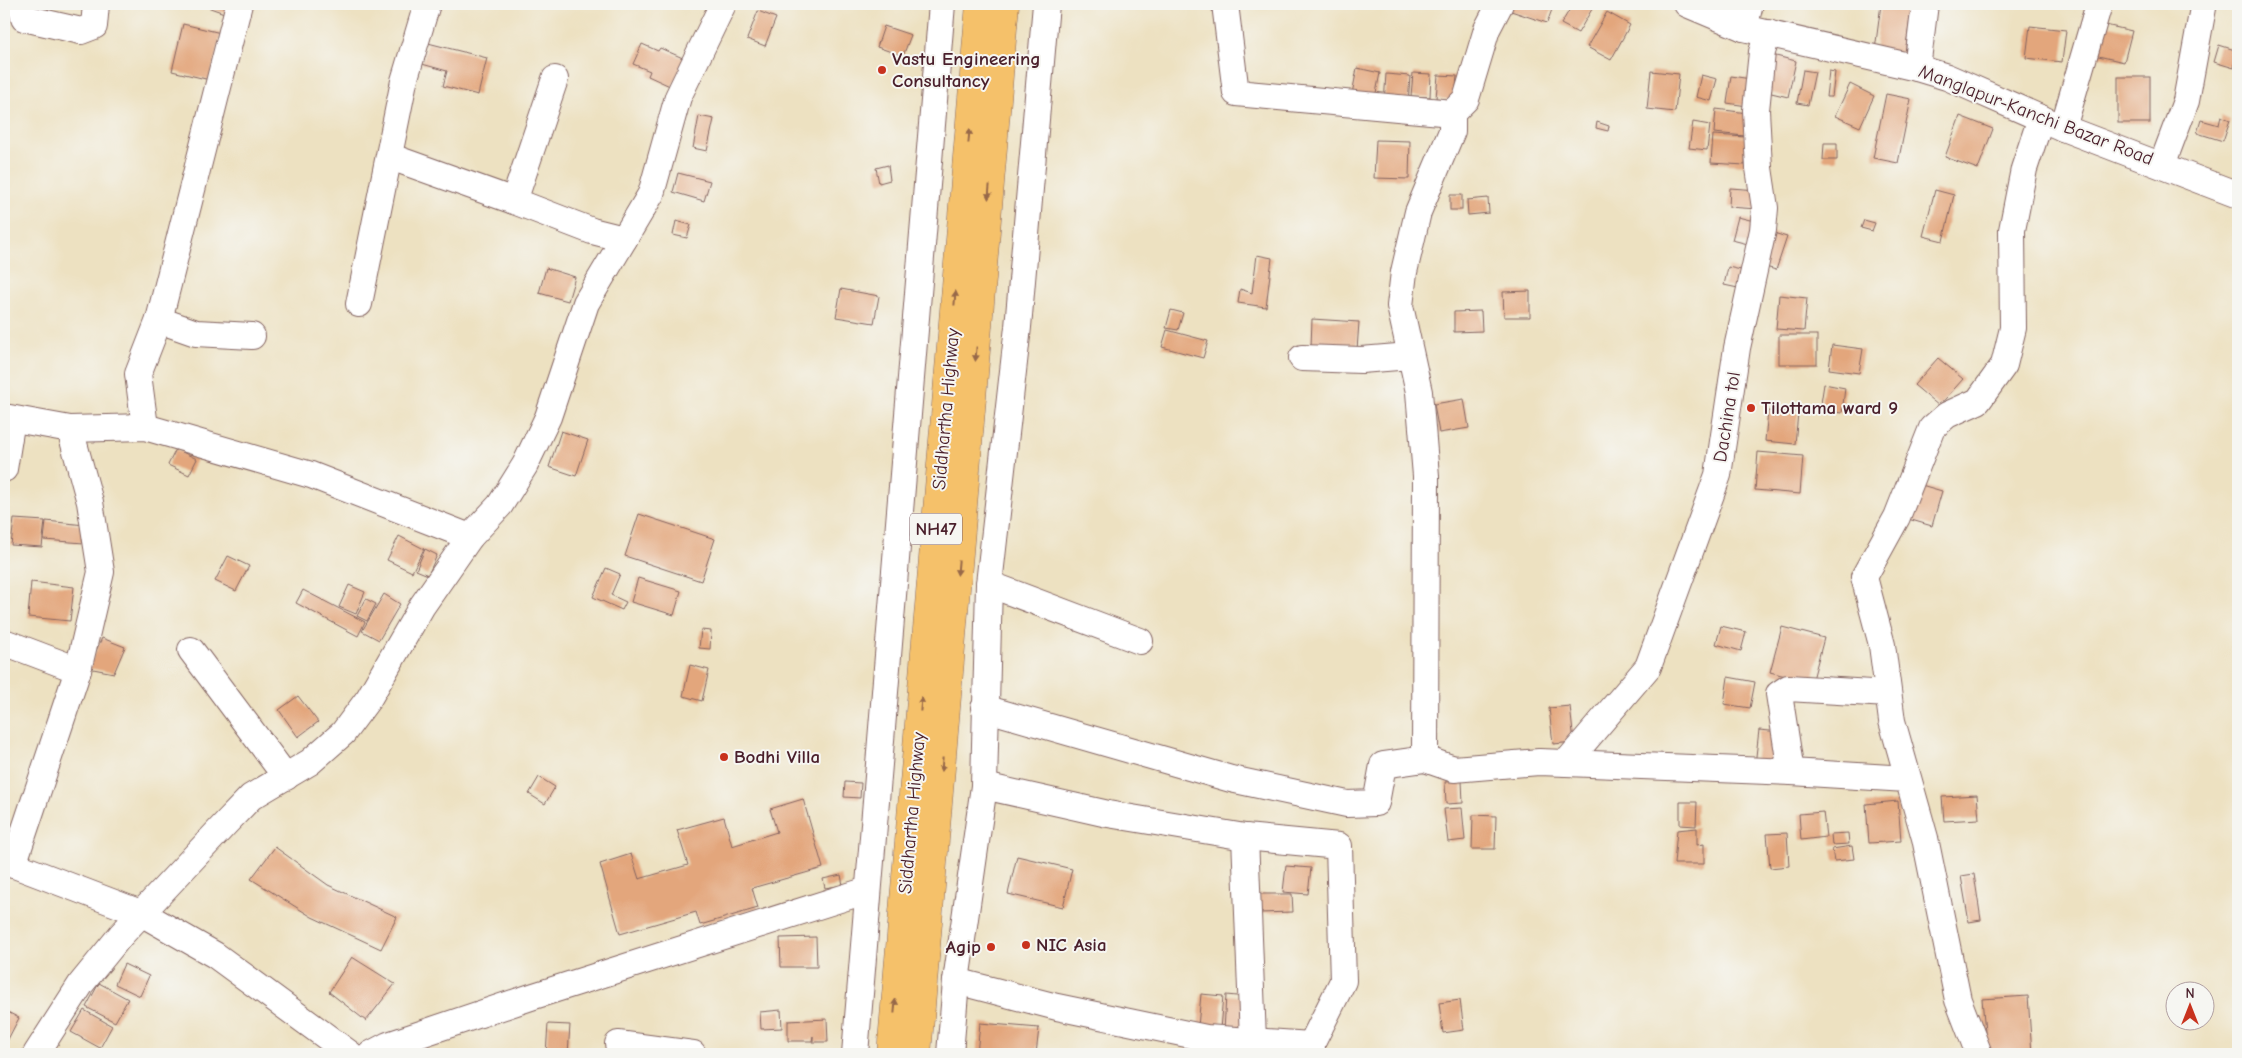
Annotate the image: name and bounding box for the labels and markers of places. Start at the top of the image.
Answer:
place label: Vastu Engineering Consultancy [892,48,1041,92]
marker: Vastu Engineering Consultancy [876,64,888,76]
place label: Tilottama ward 9 [1761,397,1898,419]
marker: Tilottama ward 9 [1745,402,1757,414]
place label: Bodhi Villa [734,746,820,768]
marker: Bodhi Villa [718,751,730,763]
place label: NIC Asia [1036,934,1107,956]
place label: Agip [946,936,981,958]
marker: NIC Asia [1020,939,1032,951]
marker: Agip [985,941,997,953]

